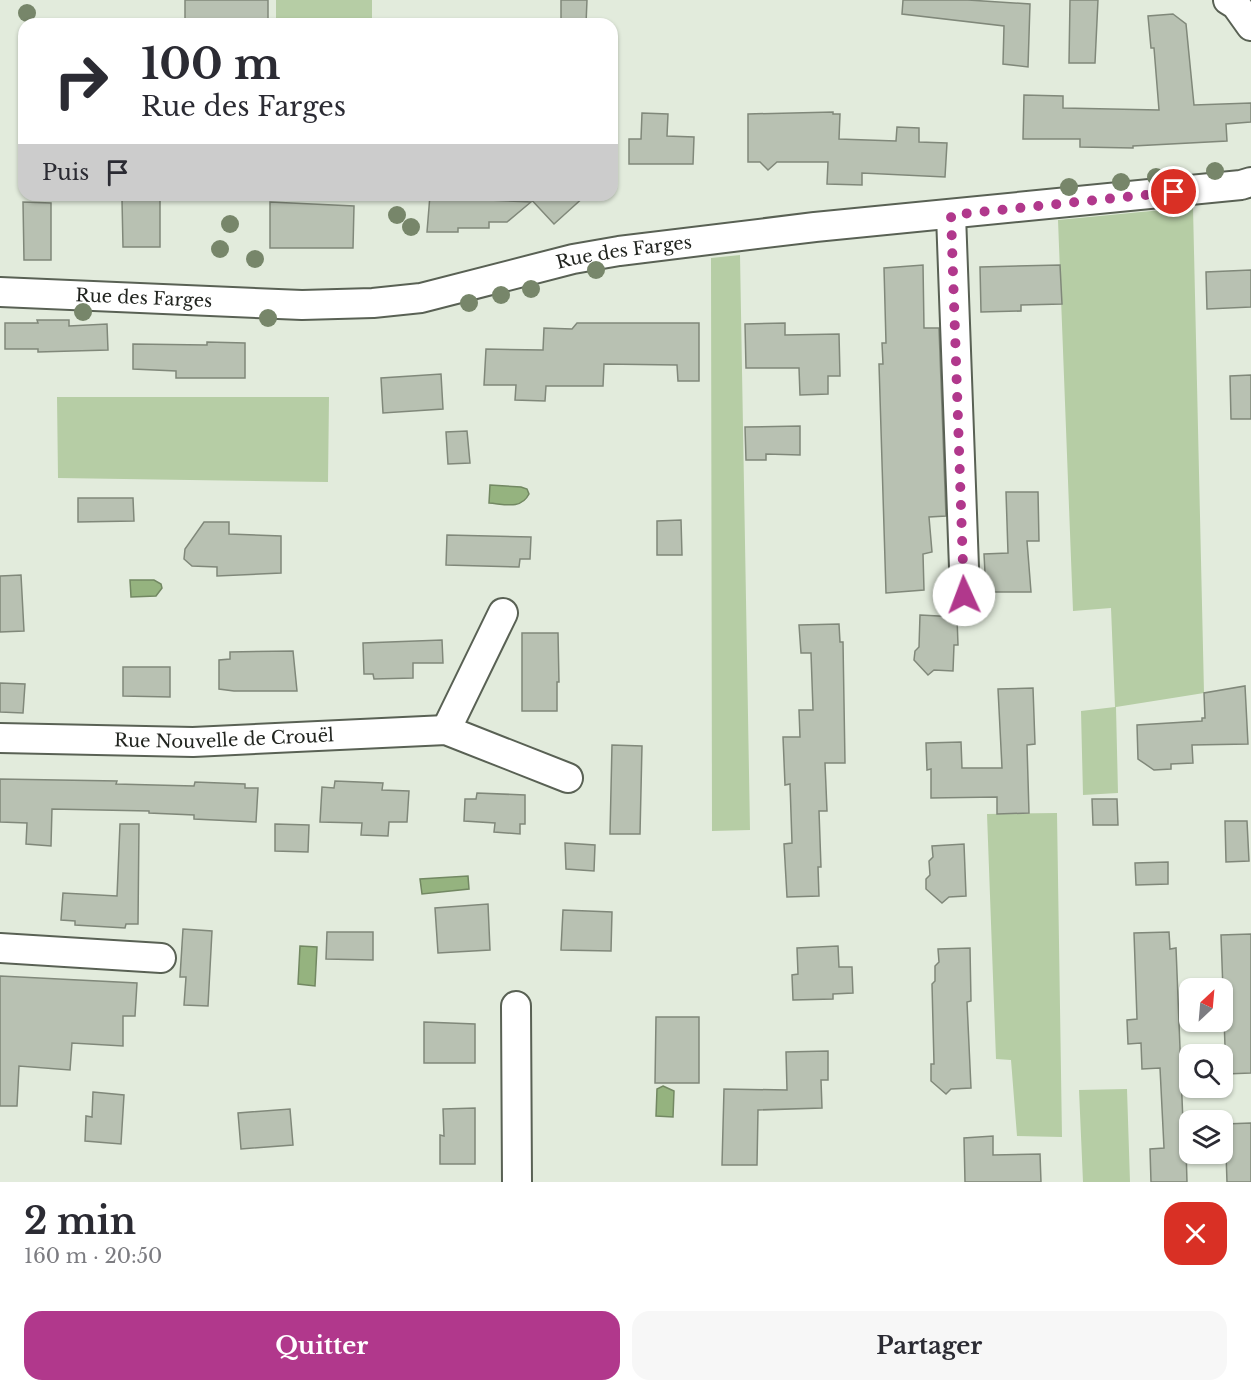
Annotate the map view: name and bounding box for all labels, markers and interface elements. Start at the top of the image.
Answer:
text: 100 m [141,38,280,90]
icon: right [42,42,120,120]
text: Rue des Farges [141,90,346,123]
icon: arrive [101,156,134,189]
text: Puis [42,159,89,186]
pin [1148,166,1199,217]
icon: arrive [1157,175,1190,208]
street label: Rue des Farges [554,231,693,274]
street label: Rue des Farges [75,284,213,312]
position arrow [932,563,996,627]
street label: Rue Nouvelle de Crouël [114,724,334,753]
north arrow [1179,978,1233,1032]
map controls [1179,978,1233,1164]
button: search [1179,1044,1233,1098]
button: layers [1179,1110,1233,1164]
text: 2 min [24,1199,136,1244]
button: close [1164,1202,1227,1265]
text: 160 m · 20:50 [24,1244,162,1268]
button: Quitter [24,1311,620,1380]
button: Partager [632,1311,1227,1380]

